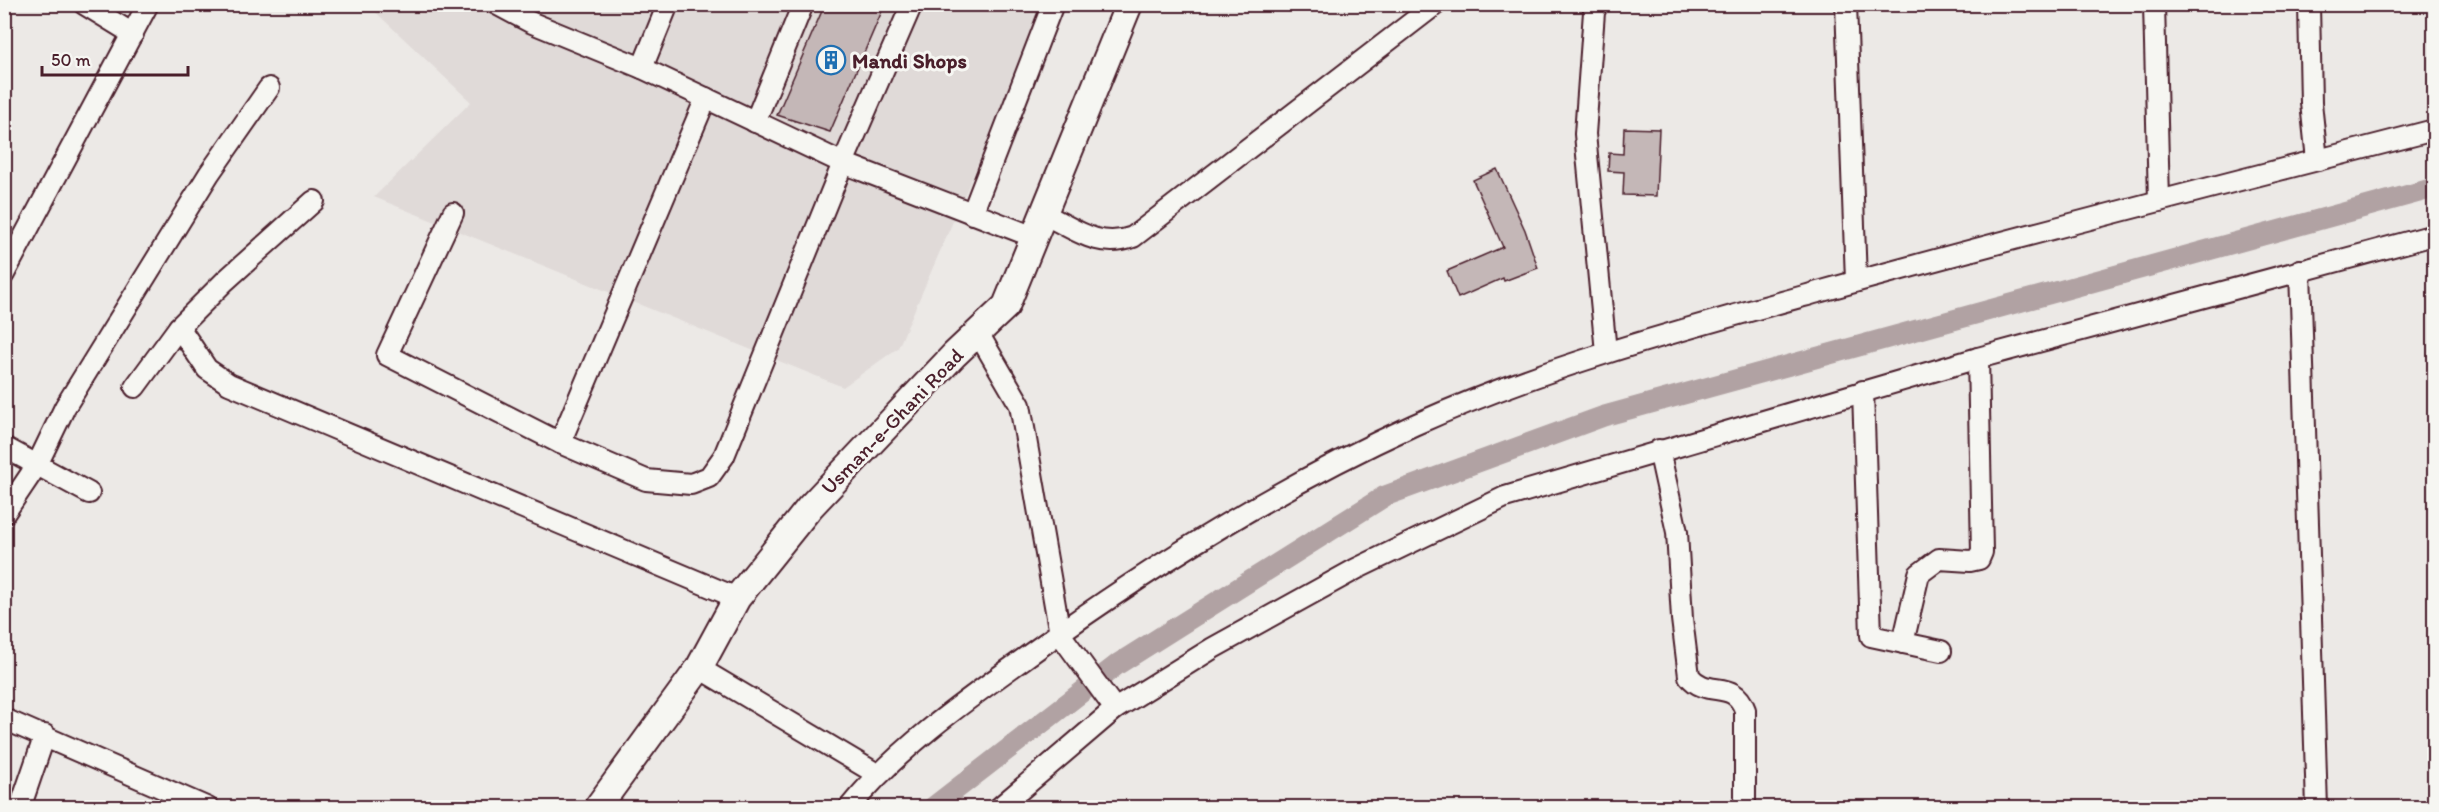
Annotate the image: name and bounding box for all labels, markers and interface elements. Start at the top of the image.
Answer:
scale bar [42,39,188,77]
building icon: Mandi Shops [815,44,847,76]
place label: Mandi Shops [852,48,967,74]
text: 50 m [51,49,91,71]
street label: Usman-e-Ghani Road [816,342,969,499]

